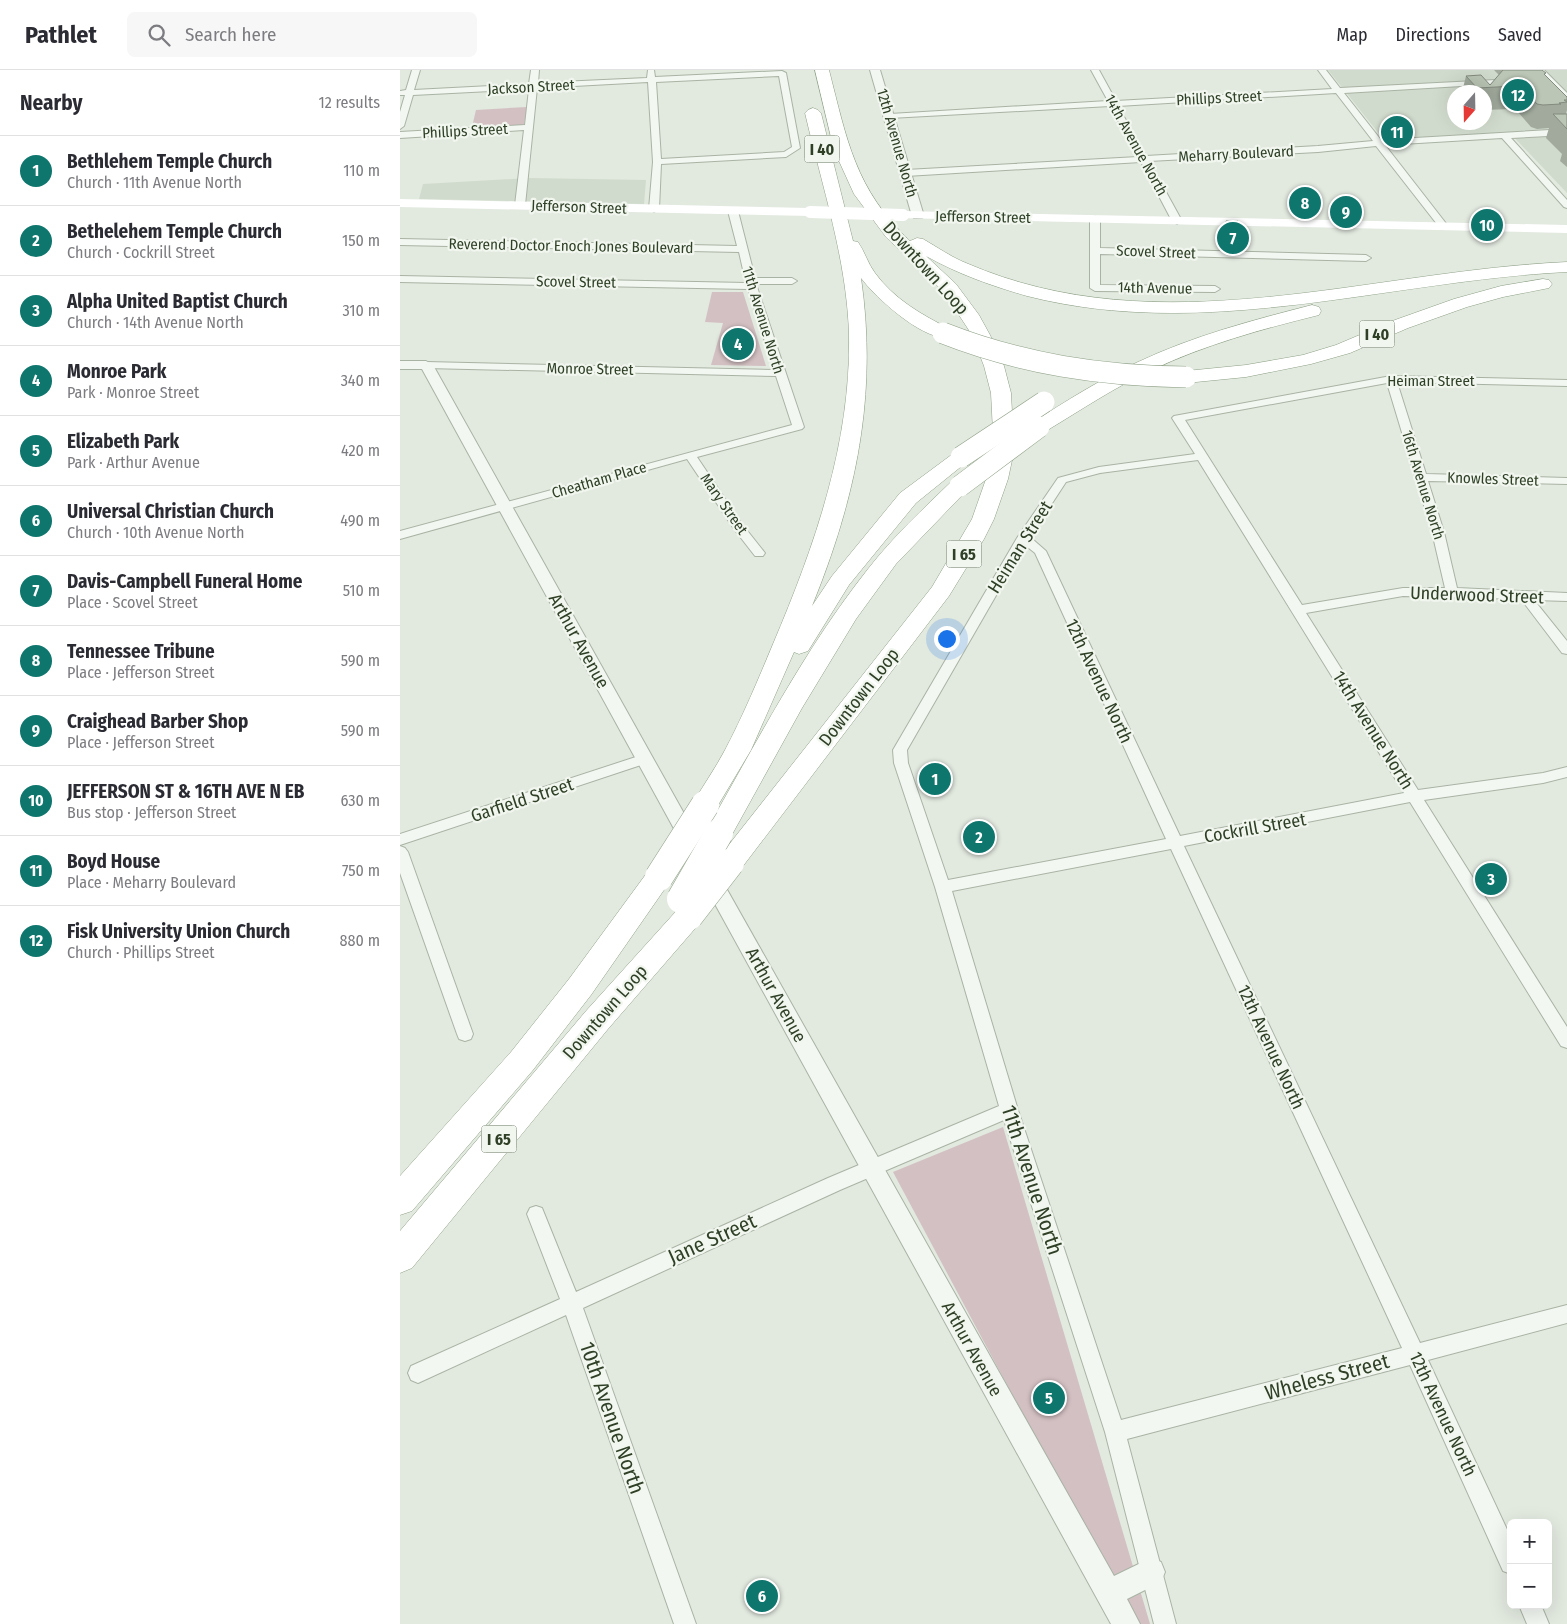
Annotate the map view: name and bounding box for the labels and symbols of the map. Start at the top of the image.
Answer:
street label: Jackson Street [487,76,575,98]
pin: 12 [1502,76,1534,114]
north arrow [1447,85,1492,130]
street label: 12th Avenue North [873,86,921,200]
street label: Phillips Street [1176,87,1262,109]
street label: 14th Avenue North [1101,91,1171,199]
pin: 11 [1381,113,1413,151]
street label: Phillips Street [422,120,508,142]
road number: I 40 [804,136,840,162]
street label: Meharry Boulevard [1178,142,1294,166]
pin: 8 [1289,184,1321,222]
pin: 9 [1330,193,1362,231]
street label: Jefferson Street [531,196,627,218]
pin: 10 [1471,206,1503,244]
street label: Jefferson Street [935,207,1031,227]
street label: Downtown Loop [878,217,974,319]
pin: 7 [1217,219,1249,257]
street label: Reverend Doctor Enoch Jones Boulevard [448,235,694,257]
street label: Scovel Street [1116,242,1196,262]
street label: 11th Avenue North [738,264,788,376]
street label: Scovel Street [536,272,616,292]
street label: 14th Avenue [1118,278,1192,298]
road number: I 40 [1360,320,1394,348]
pin: 4 [722,325,754,363]
street label: Monroe Street [546,359,634,379]
street label: Heiman Street [1387,372,1475,390]
street label: 16th Avenue North [1398,428,1448,542]
street label: Cheatham Place [550,458,648,502]
street label: Knowles Street [1447,468,1539,490]
street label: Mary Street [696,470,752,538]
street label: Heiman Street [983,497,1057,597]
road number: I 65 [946,540,982,568]
street label: Underwood Street [1410,582,1544,608]
street label: Arthur Avenue [544,590,614,692]
street label: 12th Avenue North [1061,615,1137,747]
your location [934,626,960,652]
street label: Downtown Loop [814,644,904,750]
street label: 14th Avenue North [1328,667,1418,793]
pin: 1 [919,760,951,798]
street label: Garfield Street [468,773,576,827]
street label: Cockrill Street [1202,808,1308,848]
pin: 2 [963,818,995,856]
pin: 3 [1475,860,1507,898]
street label: Arthur Avenue [741,944,811,1046]
street label: Downtown Loop [558,960,652,1064]
street label: 12th Avenue North [1233,981,1309,1113]
street label: 11th Avenue North [996,1102,1068,1258]
road number: I 65 [482,1126,516,1152]
street label: Jane Street [664,1208,760,1270]
street label: Arthur Avenue [937,1298,1007,1400]
street label: 10th Avenue North [574,1339,650,1497]
street label: Wheless Street [1262,1348,1392,1406]
street label: 12th Avenue North [1405,1348,1481,1480]
pin: 5 [1033,1379,1065,1417]
pin: 6 [746,1577,778,1615]

